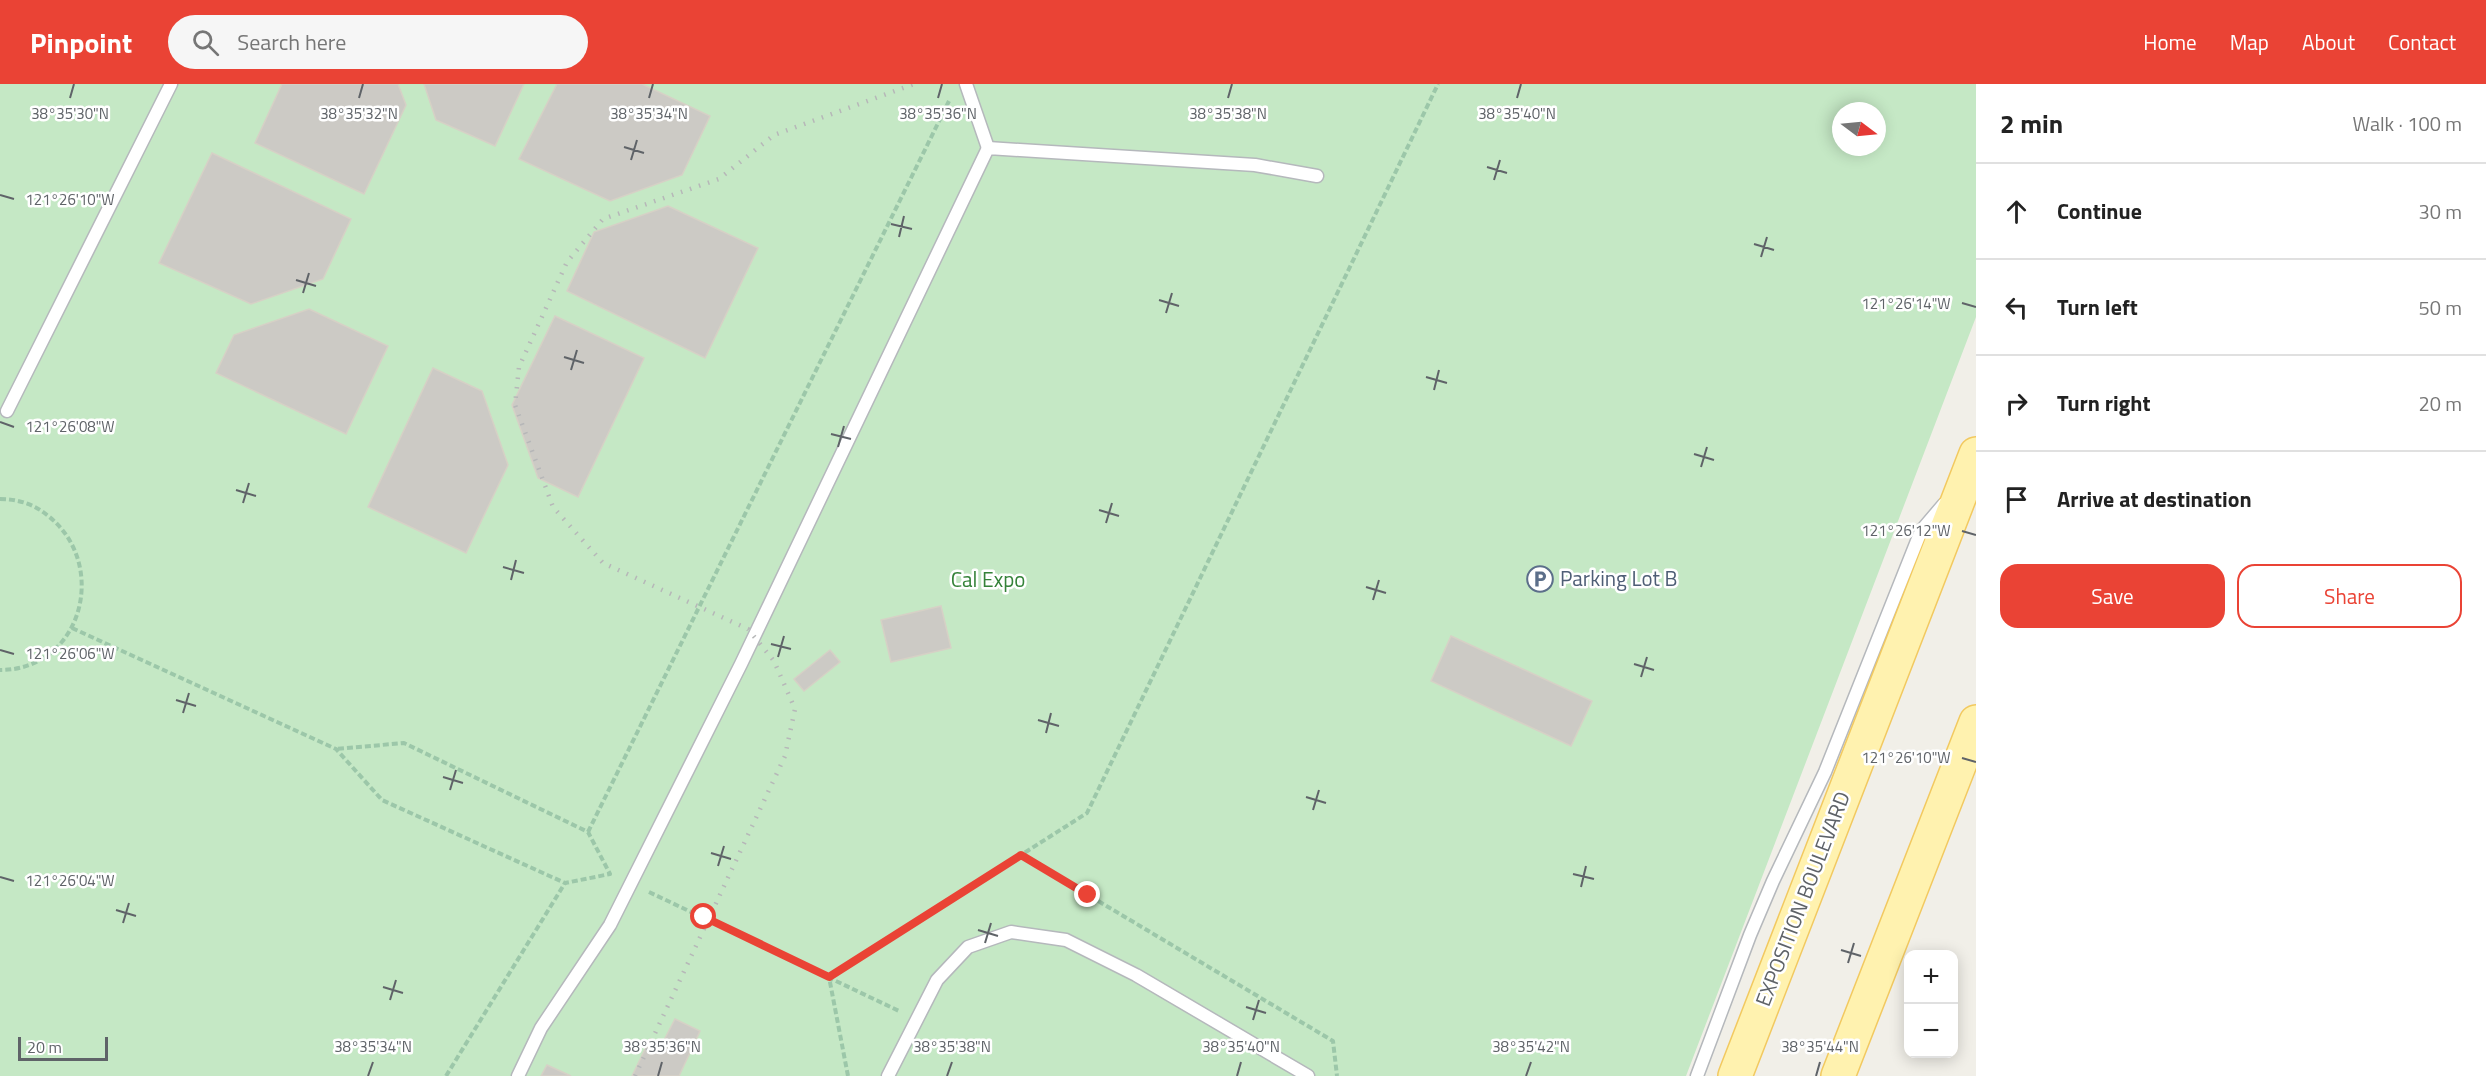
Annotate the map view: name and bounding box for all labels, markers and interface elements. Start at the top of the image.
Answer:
search box [168,15,588,69]
text: Pinpoint [30,21,132,64]
text: Search here [237,25,346,59]
icon: search [189,26,222,59]
text: Home [2143,26,2197,58]
text: Map [2230,26,2269,58]
text: About [2302,26,2355,58]
text: Contact [2388,26,2456,58]
text: 38°35'30"N [31,102,109,125]
text: 38°35'32"N [320,102,398,125]
text: 38°35'34"N [610,102,688,125]
text: 38°35'36"N [899,102,977,125]
text: 38°35'38"N [1189,102,1267,125]
text: 38°35'40"N [1478,102,1556,125]
north arrow [1832,102,1886,156]
text: 2 min [2000,104,2063,143]
text: Walk · 100 m [2353,108,2462,139]
text: 121°26'10"W [25,188,115,211]
text: Continue [2057,194,2142,228]
icon: ahead [2000,195,2033,228]
text: 30 m [2418,196,2462,227]
text: Turn left [2057,290,2138,324]
icon: left [2000,291,2033,324]
text: 121°26'14"W [1861,292,1951,315]
text: 50 m [2418,292,2462,323]
text: Turn right [2057,386,2151,420]
icon: right [2000,387,2033,420]
text: 20 m [2418,388,2462,419]
text: 121°26'08"W [25,415,115,438]
text: Arrive at destination [2057,482,2252,516]
icon: arrive [2000,483,2033,516]
text: 121°26'12"W [1861,519,1951,542]
place label: Parking Lot B [1560,562,1677,594]
park label: Cal Expo [951,563,1025,595]
parking icon: Parking Lot B [1525,564,1555,594]
button: Save [2000,564,2225,628]
button: Share [2237,564,2462,628]
text: 121°26'06"W [25,642,115,665]
text: 121°26'10"W [1861,746,1951,769]
street label: EXPOSITION BOULEVARD [1746,787,1858,1011]
text: 121°26'04"W [25,869,115,892]
route end [1074,881,1100,907]
route start [690,903,716,929]
map controls [1904,950,1958,1058]
button: + [1904,950,1958,1004]
button: − [1904,1004,1958,1058]
scale bar [18,1034,108,1062]
text: 20 m [27,1035,62,1059]
text: 38°35'34"N [334,1035,412,1058]
text: 38°35'36"N [623,1035,701,1058]
text: 38°35'38"N [913,1035,991,1058]
text: 38°35'40"N [1202,1035,1280,1058]
text: 38°35'42"N [1492,1035,1570,1058]
text: 38°35'44"N [1781,1035,1859,1058]

